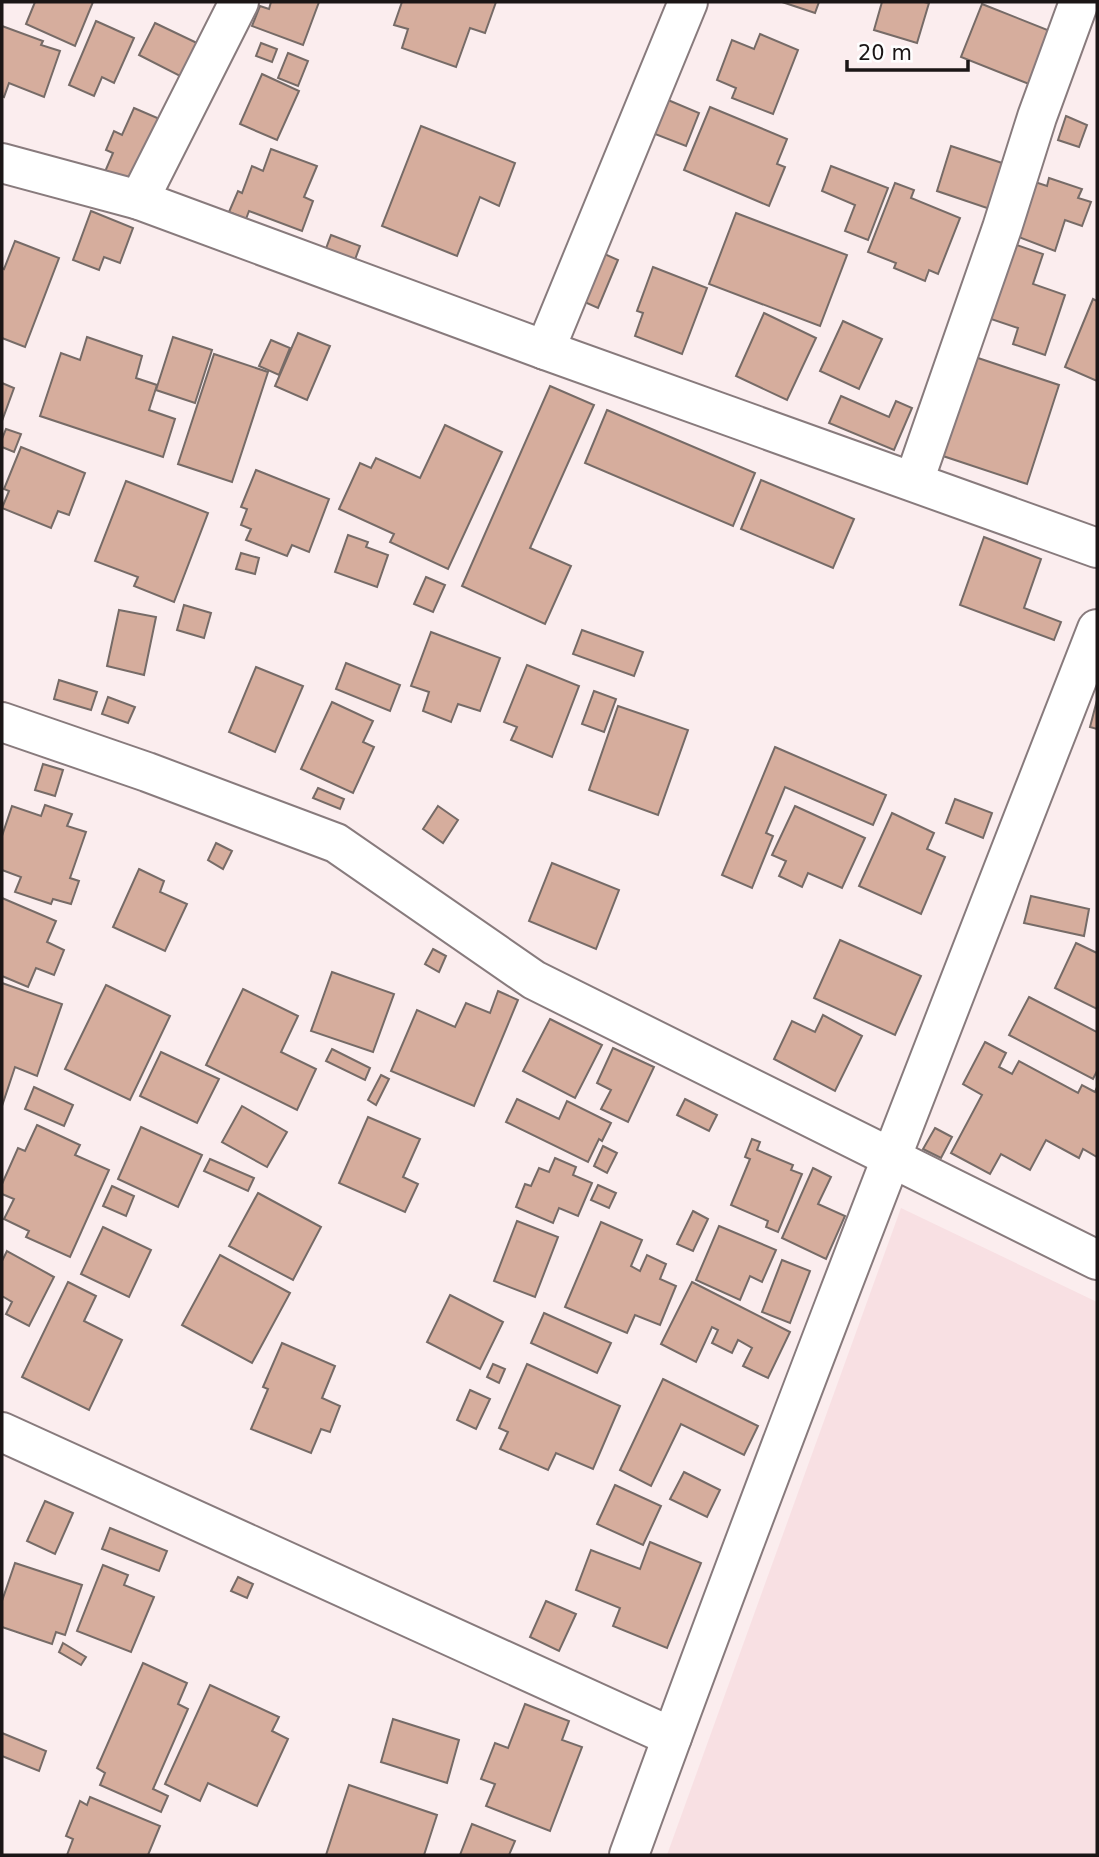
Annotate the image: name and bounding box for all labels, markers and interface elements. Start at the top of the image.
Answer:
scale bar [847,28,968,72]
text: 20 m [858,41,912,65]

